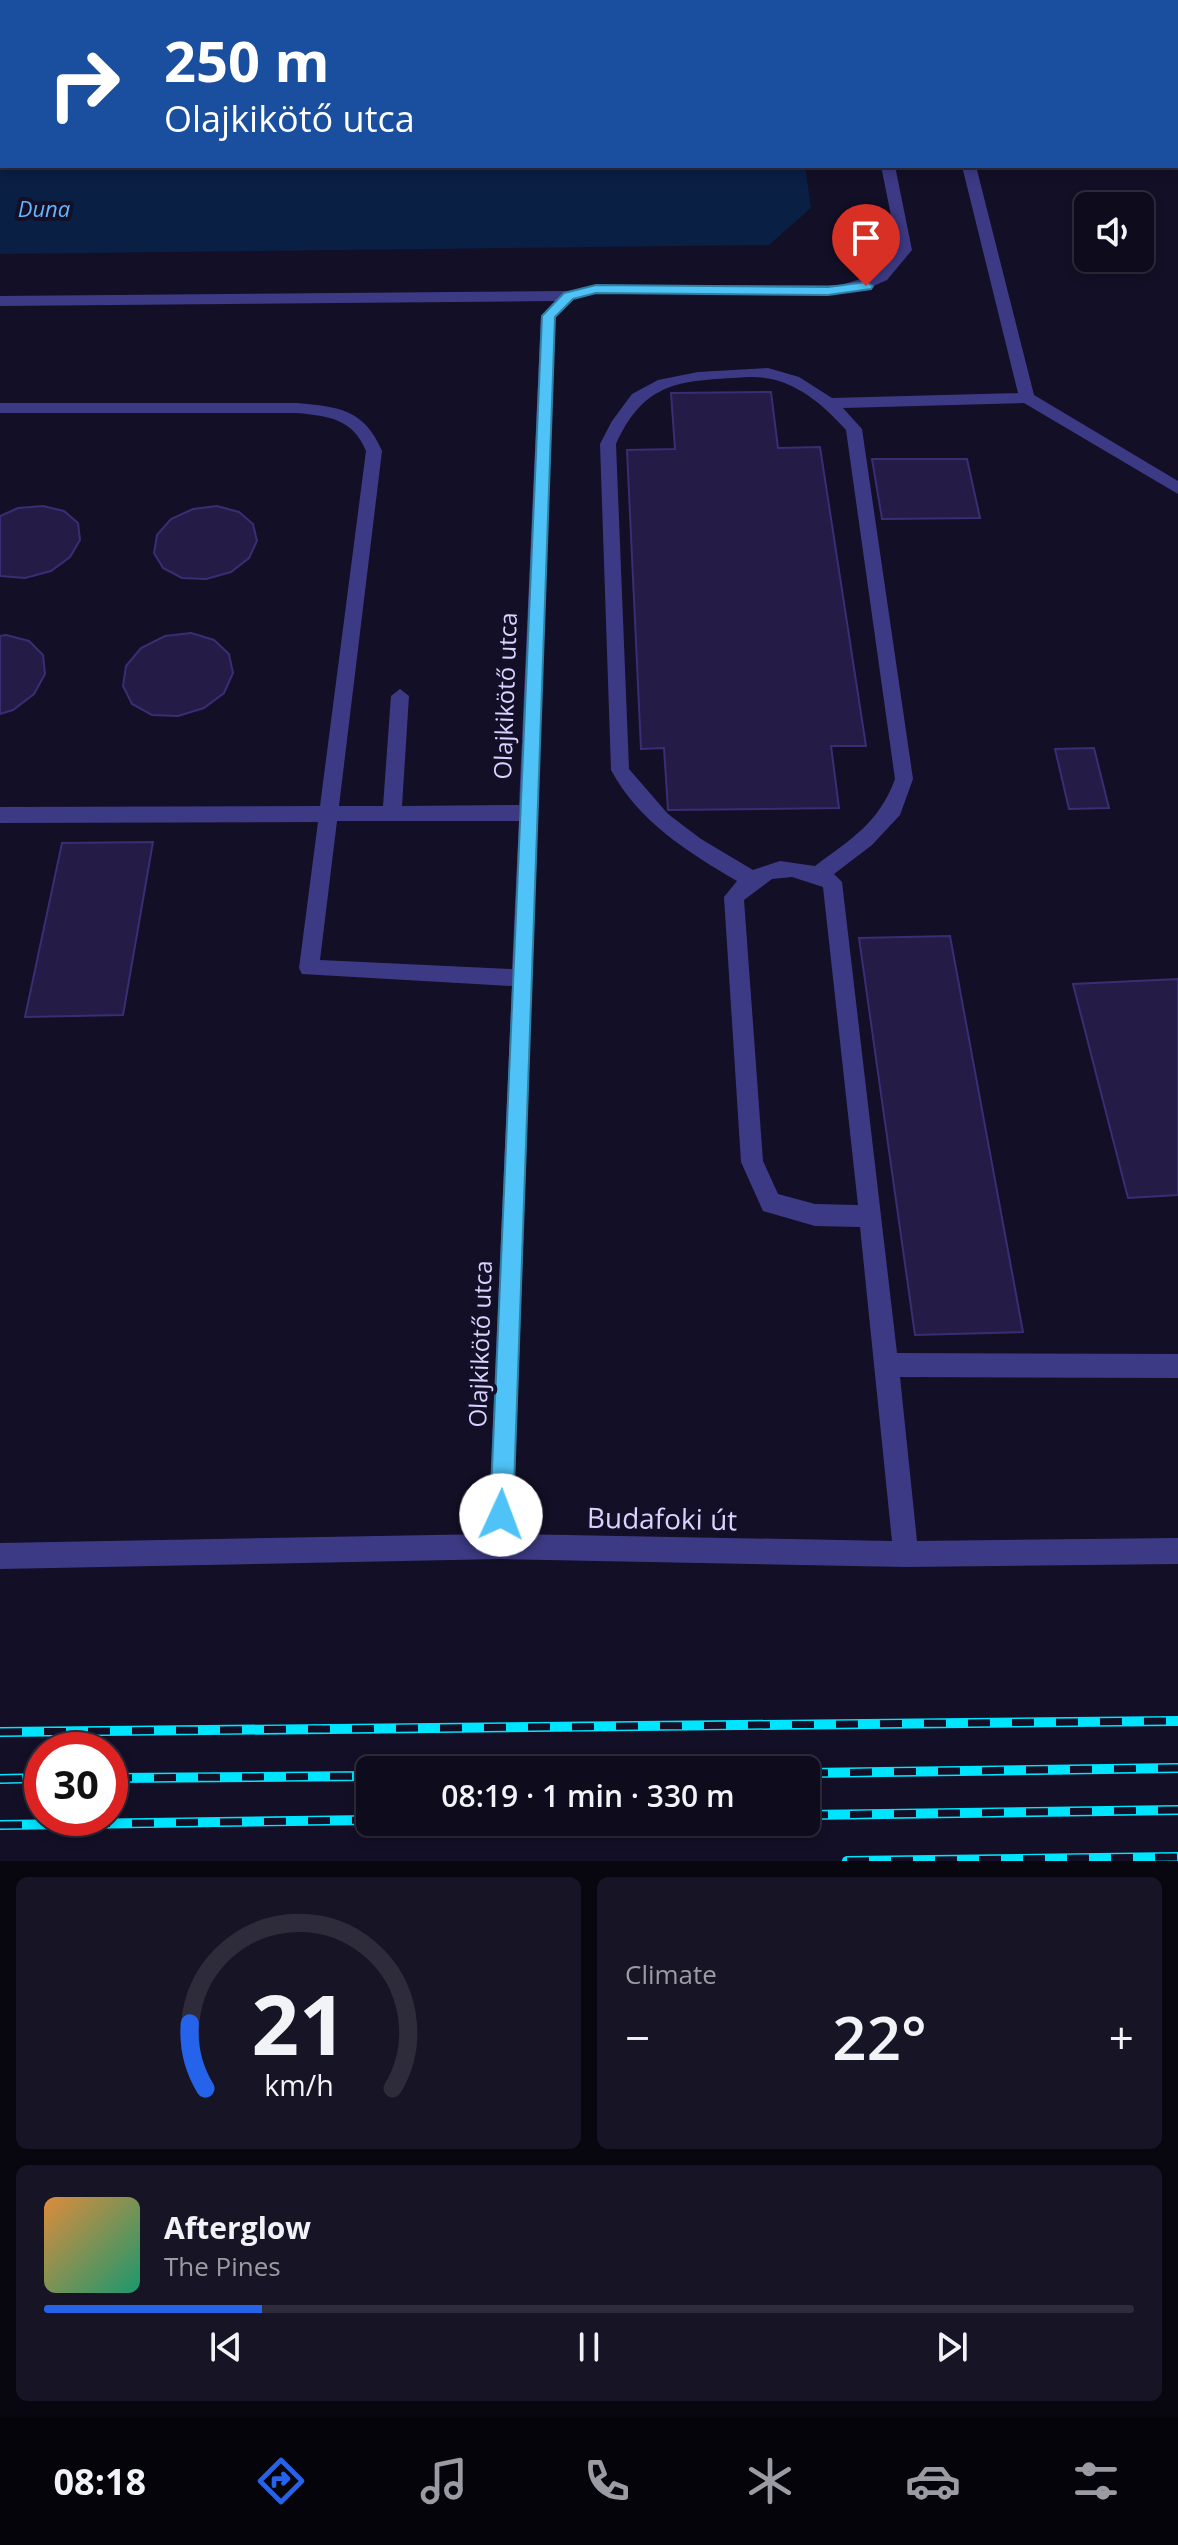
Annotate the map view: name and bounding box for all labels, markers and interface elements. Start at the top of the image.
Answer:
text: 250 m [164,22,330,98]
icon: right [32,32,136,136]
text: Olajkikötő utca [164,94,415,143]
map controls [1074,192,1154,272]
button: sound [1074,192,1154,272]
water label: Duna [18,193,70,223]
pin [832,204,900,286]
icon: arrive [844,216,888,260]
street label: Olajkikötő utca [485,612,524,780]
street label: Olajkikötő utca [460,1260,499,1428]
position arrow [459,1473,543,1557]
street label: Budafoki út [586,1498,738,1538]
speed limit sign: 30 [24,1732,128,1836]
text: 08:19 · 1 min · 330 m [441,1775,735,1816]
text: Climate [625,1956,717,1992]
text: 21 [251,1966,346,2079]
text: 22° [832,1996,927,2078]
text: − [625,2007,650,2067]
text: + [1109,2007,1134,2067]
text: km/h [264,2065,333,2104]
text: Afterglow [164,2207,311,2248]
text: The Pines [164,2248,281,2284]
icon: previous [204,2325,248,2369]
icon: pause [567,2325,611,2369]
icon: next [930,2325,974,2369]
icon: directions [253,2453,309,2509]
icon: music [416,2453,472,2509]
icon: phone [579,2453,635,2509]
icon: climate [742,2453,798,2509]
icon: car [905,2453,961,2509]
icon: filters [1068,2453,1124,2509]
text: 08:18 [54,2457,146,2506]

